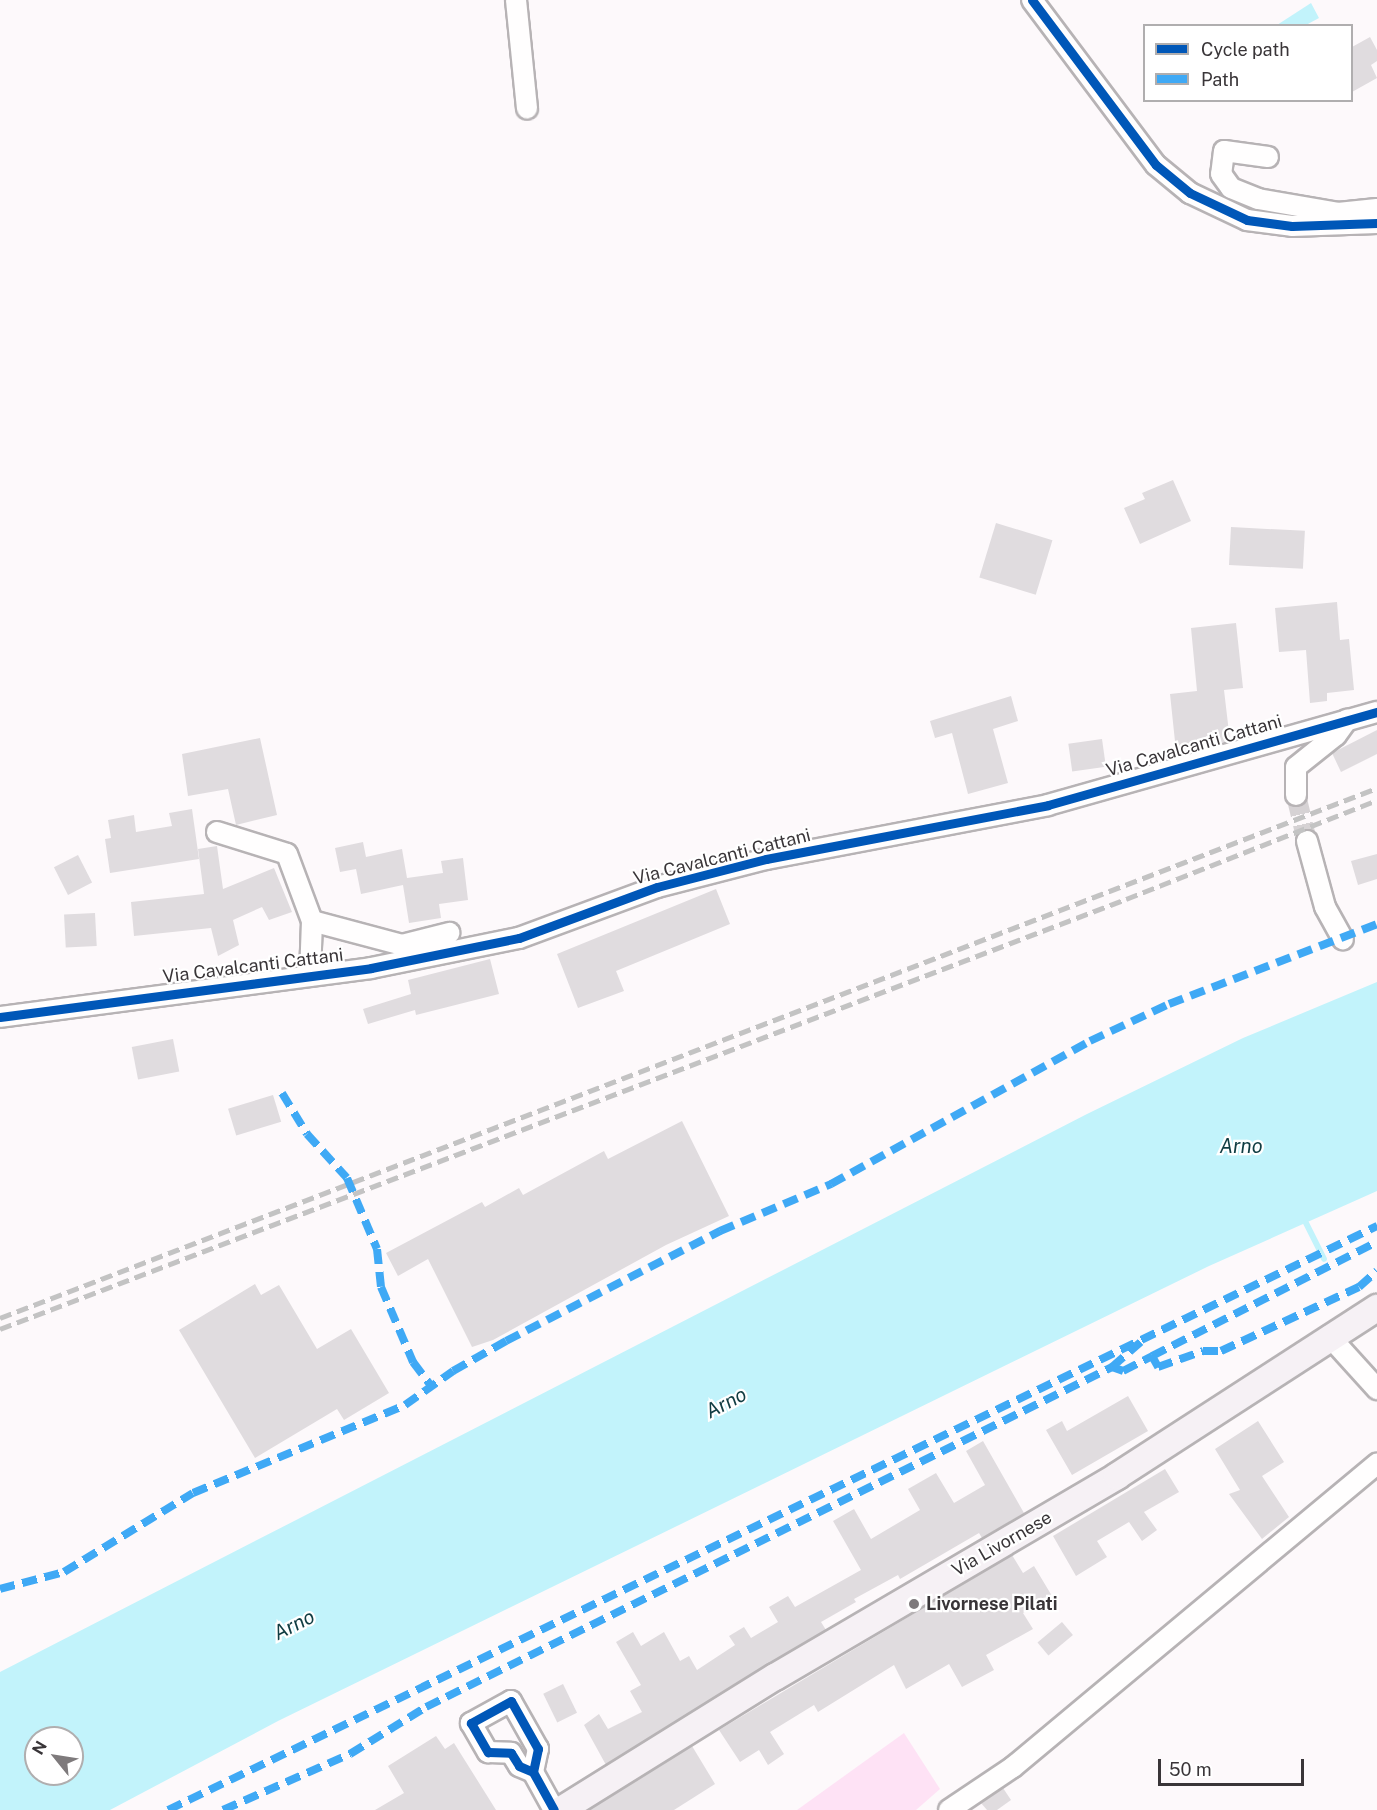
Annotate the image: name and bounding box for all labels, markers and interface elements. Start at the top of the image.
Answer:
legend [1143,24,1353,102]
text: Cycle path [1201,39,1290,60]
text: Path [1201,69,1239,90]
street label: Via Cavalcanti Cattani [1104,711,1284,781]
street label: Via Cavalcanti Cattani [631,825,813,889]
street label: Via Cavalcanti Cattani [161,944,345,988]
water label: Arno [1219,1134,1263,1158]
water label: Arno [701,1382,751,1424]
street label: Via Livornese [948,1507,1056,1581]
place label: Livornese Pilati [926,1593,1058,1615]
marker: Livornese Pilati [907,1597,921,1611]
water label: Arno [269,1605,319,1645]
north arrow [24,1726,84,1786]
text: N [28,1738,51,1758]
scale bar [1161,1747,1306,1785]
text: 50 m [1169,1759,1212,1780]

